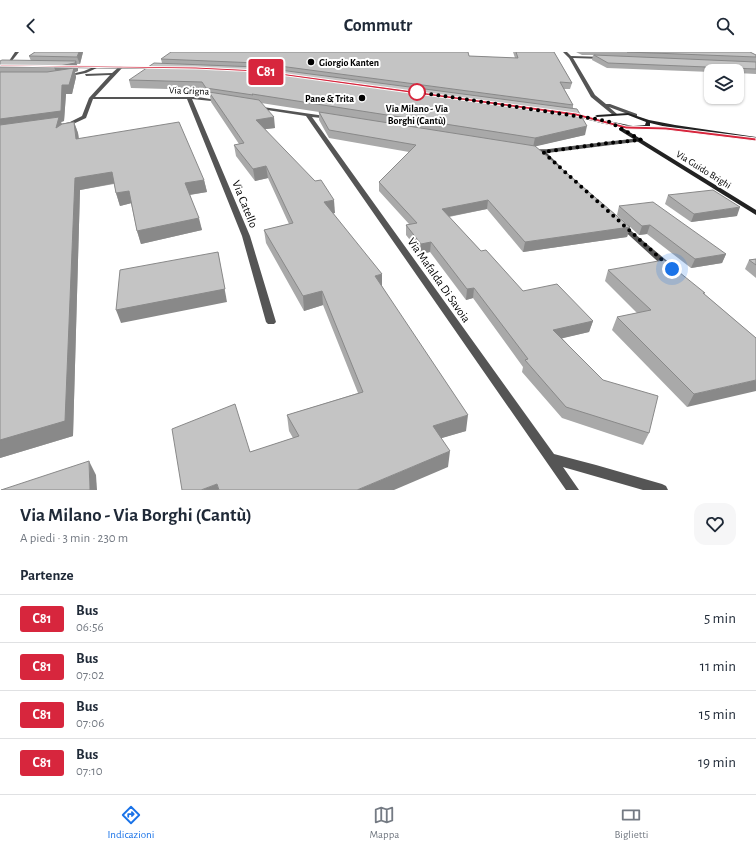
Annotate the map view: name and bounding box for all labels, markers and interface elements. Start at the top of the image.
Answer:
icon: back [20,15,42,37]
icon: search [714,15,736,37]
text: Commutr [344,17,412,35]
marker: Giorgio Kanten [306,57,316,67]
place label: Giorgio Kanten [319,58,379,68]
line badge: C81 [243,59,289,85]
map controls [704,64,744,104]
button: layers [704,64,744,104]
text: C81 [256,65,276,79]
marker: Via Milano - Via Borghi (Cantù) [408,83,426,101]
street label: Via Grigna [169,85,210,97]
marker: Pane & Trita [357,93,367,103]
place label: Pane & Trita [305,94,354,104]
place label: Via Milano - Via Borghi (Cantù) [386,104,448,126]
street label: Via Guido Brighi [674,149,733,191]
street label: Via Catello [230,179,260,230]
street label: Via Mafalda Di Savoia [405,235,473,325]
your location [662,259,682,279]
button: heart [694,503,736,545]
text: Via Milano - Via Borghi (Cantù) [20,506,252,525]
text: A piedi · 3 min · 230 m [20,532,128,545]
text: Partenze [20,568,74,583]
text: Bus [76,603,98,618]
text: 5 min [704,611,736,626]
text: C81 [32,612,52,626]
text: 06:56 [76,621,104,634]
text: Bus [76,651,98,666]
text: 11 min [700,659,736,674]
text: C81 [32,660,52,674]
text: 07:02 [76,669,104,682]
text: Bus [76,699,98,714]
text: 15 min [699,707,736,722]
text: C81 [32,708,52,722]
text: 07:06 [76,717,104,730]
text: Bus [76,747,98,762]
text: 19 min [698,755,736,770]
text: C81 [32,756,52,770]
text: 07:10 [76,765,103,778]
tab: Indicazioni [108,804,154,841]
tab: Mappa [369,804,399,841]
tab: Biglietti [614,804,648,841]

